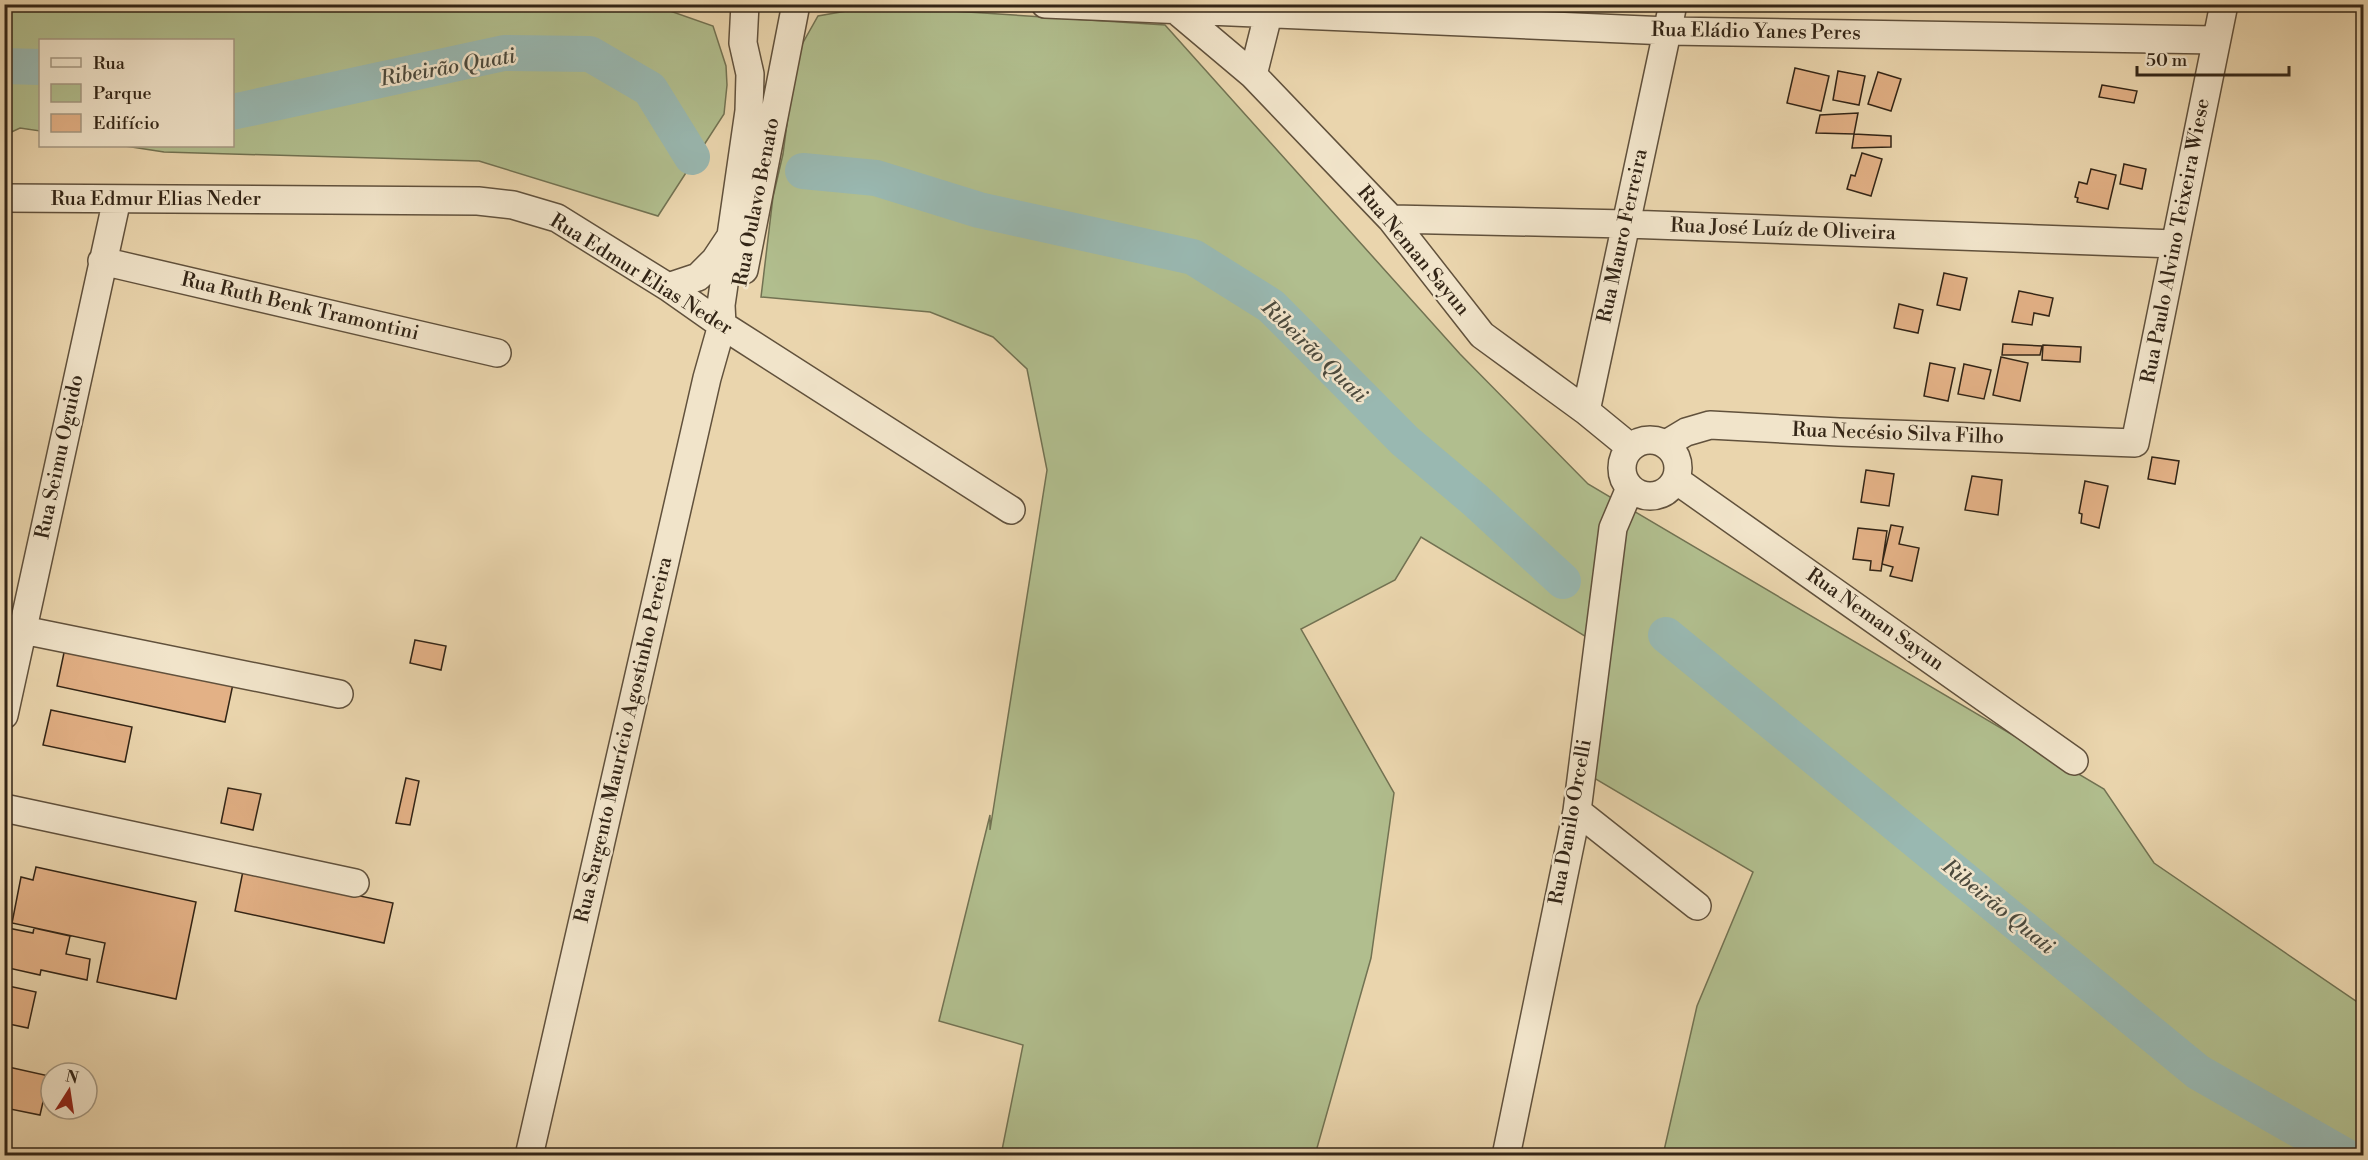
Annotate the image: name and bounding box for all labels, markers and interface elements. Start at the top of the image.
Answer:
street label: Rua Eládio Yanes Peres [1651,18,1861,46]
legend [39,39,234,147]
scale bar [2137,39,2288,77]
water label: Ribeirão Quati [377,43,518,93]
text: 50 m [2146,49,2188,72]
text: Rua [93,52,126,75]
text: Parque [93,82,152,105]
street label: Rua Paulo Alvino Teixeira Wiese [2136,96,2216,386]
text: Edifício [93,112,160,135]
street label: Rua Oulavo Benato [728,115,786,289]
street label: Rua Mauro Ferreira [1592,146,1654,325]
street label: Rua Neman Sayun [1351,181,1475,321]
street label: Rua Edmur Elias Neder [51,187,262,212]
street label: Rua Edmur Elias Neder [545,209,737,342]
street label: Rua José Luíz de Oliveira [1670,214,1897,246]
street label: Rua Ruth Benk Tramontini [179,267,422,347]
water label: Ribeirão Quati [1255,294,1373,409]
street label: Rua Seimu Oguido [30,373,90,541]
street label: Rua Necésio Silva Filho [1792,418,2004,450]
street label: Rua Sargento Maurício Agostinho Pereira [570,554,679,925]
street label: Rua Neman Sayun [1801,563,1949,677]
street label: Rua Danilo Orcelli [1544,737,1598,907]
water label: Ribeirão Quati [1936,853,2060,960]
north arrow [39,1061,99,1121]
text: N [64,1066,81,1088]

